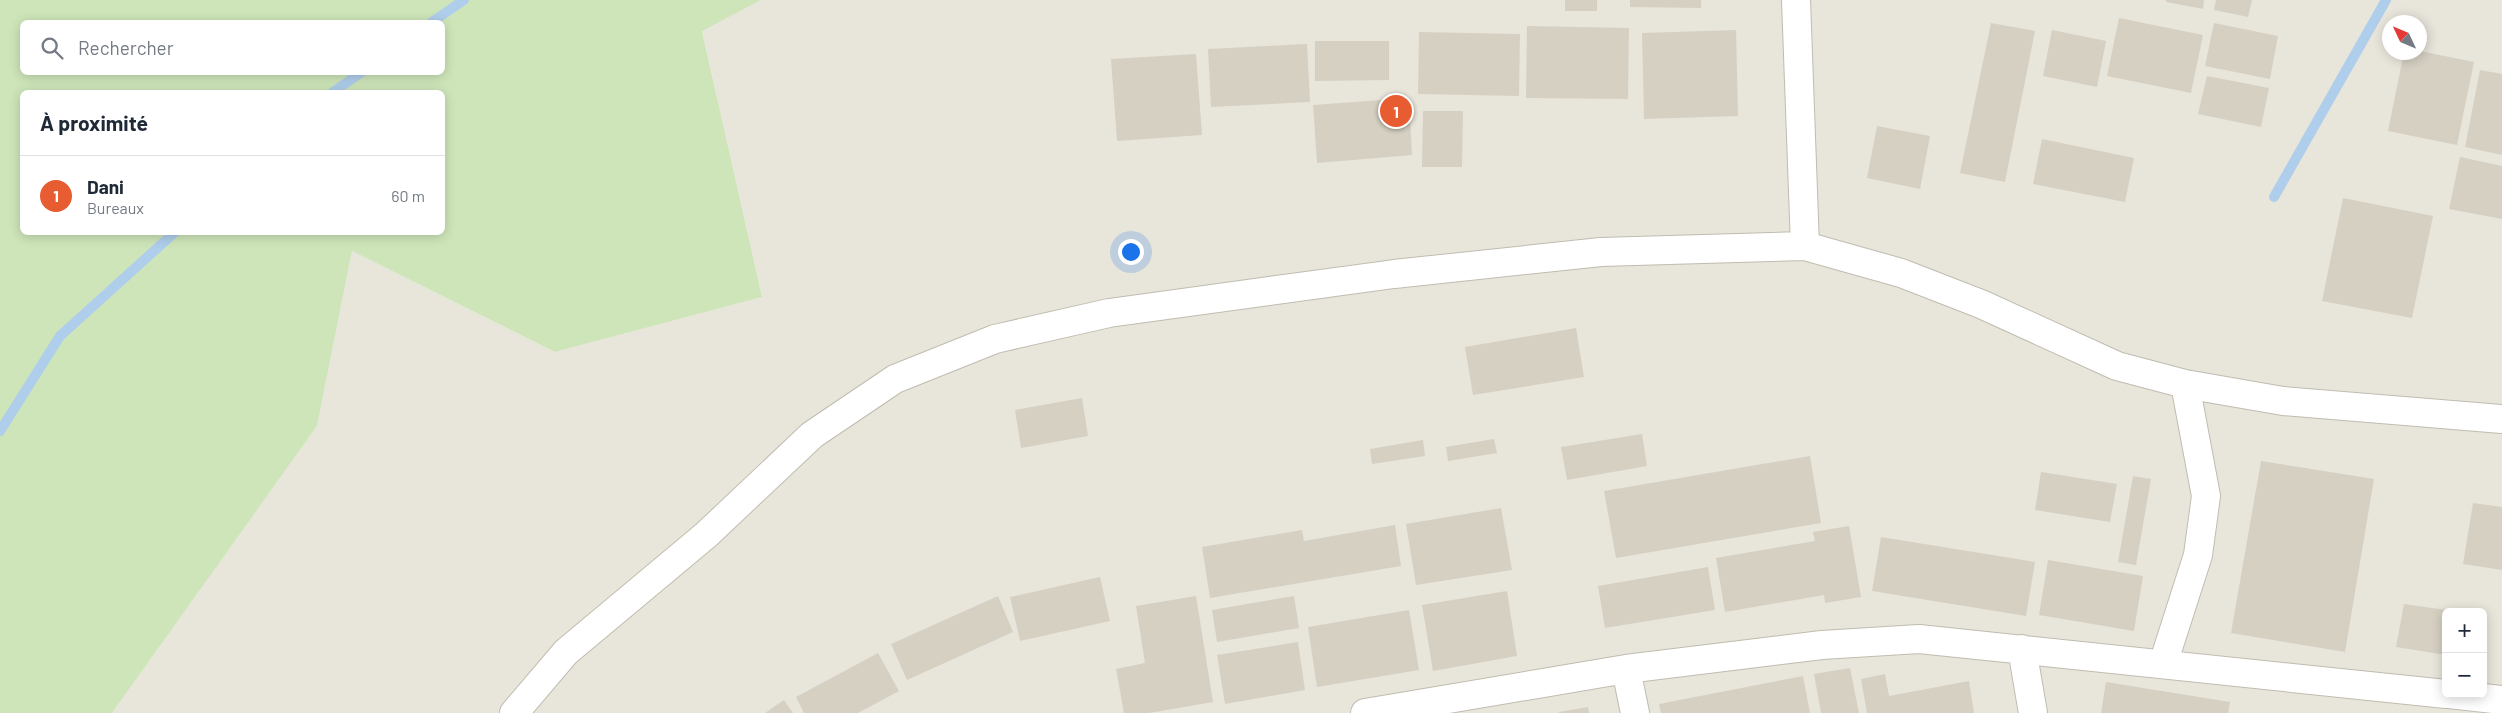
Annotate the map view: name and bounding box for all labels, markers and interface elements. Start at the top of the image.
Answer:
north arrow [2382,15,2427,60]
search box [20,20,445,75]
icon: search [38,34,66,62]
text: Rechercher [78,36,174,59]
pin: 1 [1380,92,1412,130]
text: À proximité [40,110,148,135]
text: Dani [87,175,124,198]
text: 1 [53,186,59,205]
text: 60 m [391,186,425,205]
text: Bureaux [87,198,144,217]
your location [1118,239,1144,265]
map controls [2442,608,2487,698]
button: + [2442,608,2487,653]
button: − [2442,653,2487,698]

